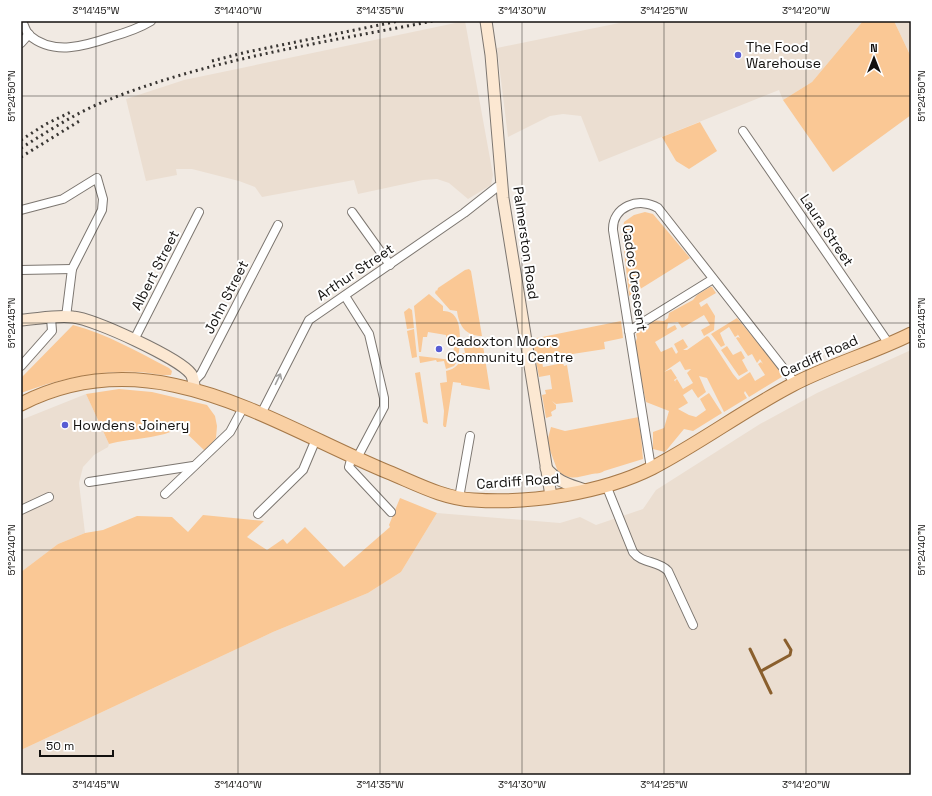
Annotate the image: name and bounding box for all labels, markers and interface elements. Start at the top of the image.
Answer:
text: 3°14'45"W [72,4,120,17]
text: 3°14'40"W [214,4,262,17]
text: 3°14'35"W [356,4,404,17]
text: 3°14'30"W [498,4,546,17]
text: 3°14'25"W [640,4,688,17]
text: 3°14'20"W [782,4,830,17]
place label: The Food Warehouse [746,38,821,72]
north arrow [854,38,894,78]
text: N [870,41,878,55]
marker: The Food Warehouse [733,50,743,60]
text: 51°24'50"N [5,70,18,122]
text: 51°24'50"N [915,70,928,122]
street label: Palmerston Road [509,185,543,301]
street label: Laura Street [796,190,858,270]
street label: Cadoc Crescent [619,223,651,333]
street label: Albert Street [127,227,183,313]
street label: Arthur Street [313,240,397,304]
street label: John Street [200,257,252,337]
text: 51°24'45"N [5,298,18,348]
text: 51°24'45"N [915,298,928,348]
street label: Cardiff Road [777,331,861,381]
place label: Cadoxton Moors Community Centre [447,332,573,366]
marker: Cadoxton Moors Community Centre [434,344,444,354]
one-way arrow [275,373,282,385]
place label: Howdens Joinery [73,416,189,434]
marker: Howdens Joinery [60,420,70,430]
street label: Cardiff Road [476,469,560,493]
text: 51°24'40"N [5,524,18,576]
text: 51°24'40"N [915,524,928,576]
scale bar [40,732,113,758]
text: 50 m [46,738,74,754]
text: 3°14'45"W [72,778,120,791]
text: 3°14'40"W [214,778,262,791]
text: 3°14'35"W [356,778,404,791]
text: 3°14'30"W [498,778,546,791]
text: 3°14'25"W [640,778,688,791]
text: 3°14'20"W [782,778,830,791]

